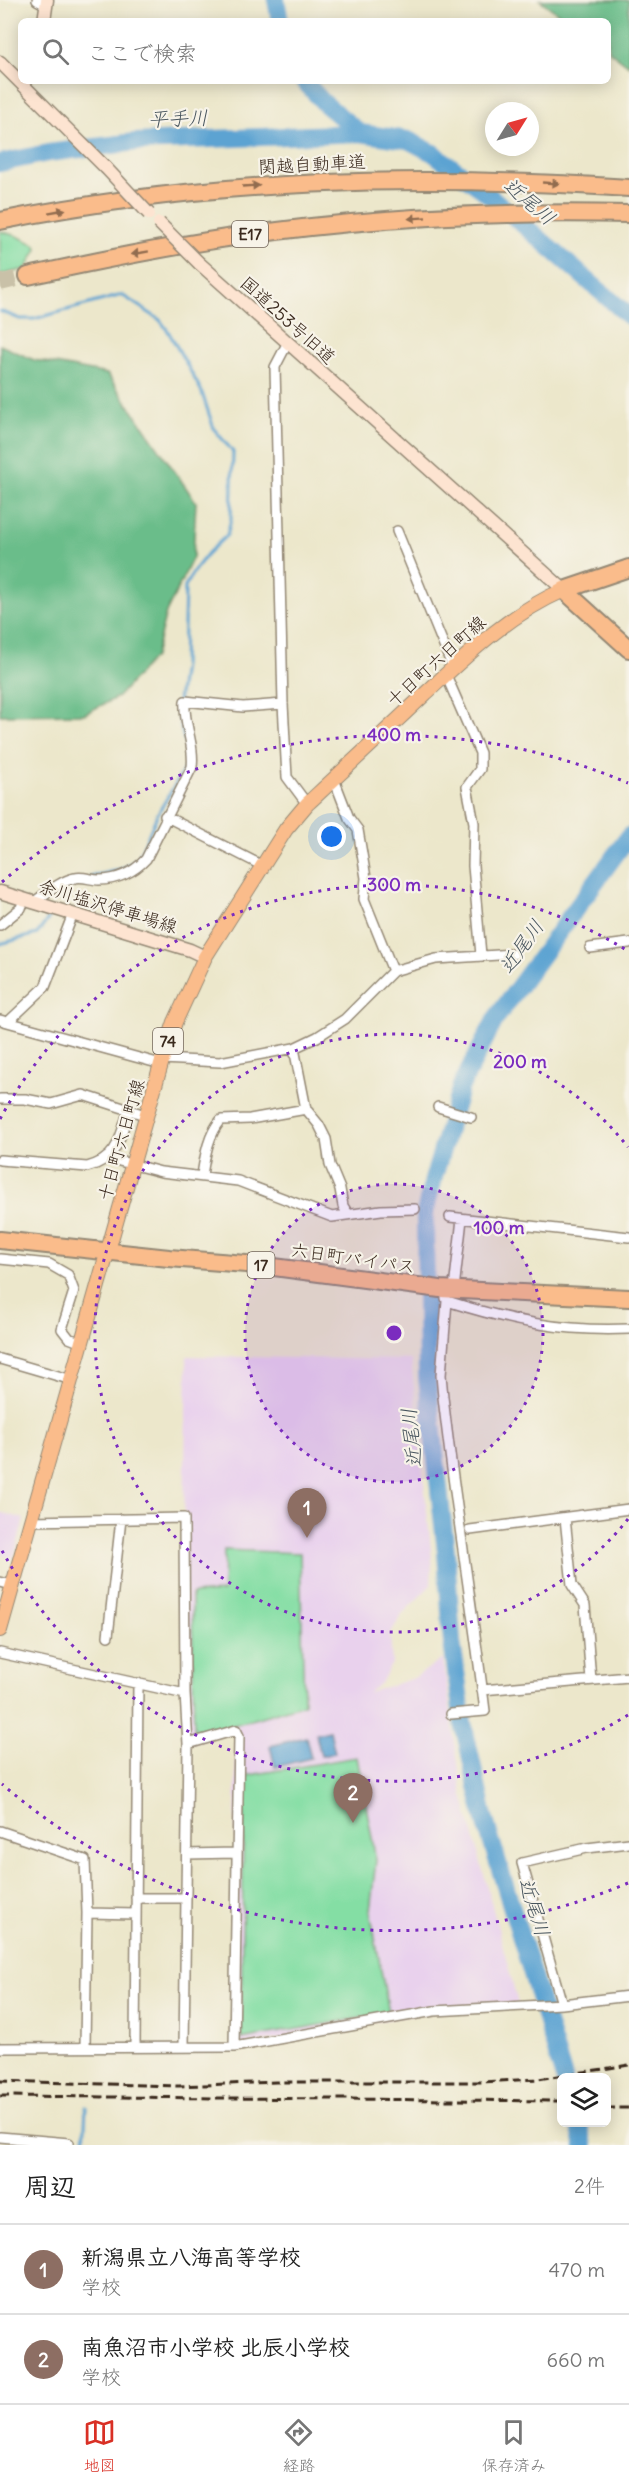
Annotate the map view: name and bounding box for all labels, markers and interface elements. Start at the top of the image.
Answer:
search box [18,18,611,84]
icon: search [39,35,72,68]
text: ここで検索 [87,39,197,67]
north arrow [485,102,539,156]
water label: 平手川 [148,104,208,132]
street label: 関越自動車道 [257,150,367,178]
water label: 近尾川 [499,172,561,230]
one-way arrow [541,179,560,188]
one-way arrow [241,182,260,191]
one-way arrow [48,206,67,215]
one-way arrow [408,214,427,223]
road number: E17 [232,221,268,247]
one-way arrow [131,249,150,258]
street label: 国道253号旧道 [236,271,340,369]
street label: 十日町六日町線 [381,610,491,712]
text: 400 m [367,723,421,746]
your location [317,822,346,851]
text: 300 m [367,873,421,896]
street label: 余川塩沢停車場線 [36,874,180,938]
water label: 近尾川 [493,914,549,978]
road number: 74 [153,1028,183,1054]
text: 200 m [493,1050,547,1073]
street label: 十日町六日町線 [93,1076,149,1204]
text: 100 m [474,1216,525,1239]
street label: 六日町バイパス [289,1238,417,1278]
road number: 17 [248,1252,274,1278]
centre of rings [384,1323,404,1343]
water label: 近尾川 [395,1407,427,1469]
pin: 1 [288,1488,326,1538]
pin: 2 [334,1774,372,1823]
water label: 近尾川 [514,1875,556,1939]
map controls [557,2073,611,2127]
button: layers [557,2073,611,2127]
text: 周辺 [24,2170,76,2203]
text: 2件 [574,2173,605,2198]
text: 新潟県立八海高等学校 [81,2243,301,2271]
text: 1 [40,2257,47,2282]
text: 470 m [548,2257,605,2282]
text: 学校 [81,2274,121,2299]
text: 南魚沼市小学校 北辰小学校 [81,2333,350,2361]
text: 2 [38,2347,49,2372]
text: 660 m [546,2347,605,2372]
text: 学校 [81,2364,121,2389]
tab: 地図 [83,2416,116,2476]
tab: 経路 [282,2416,315,2476]
tab: 保存済み [482,2416,546,2476]

